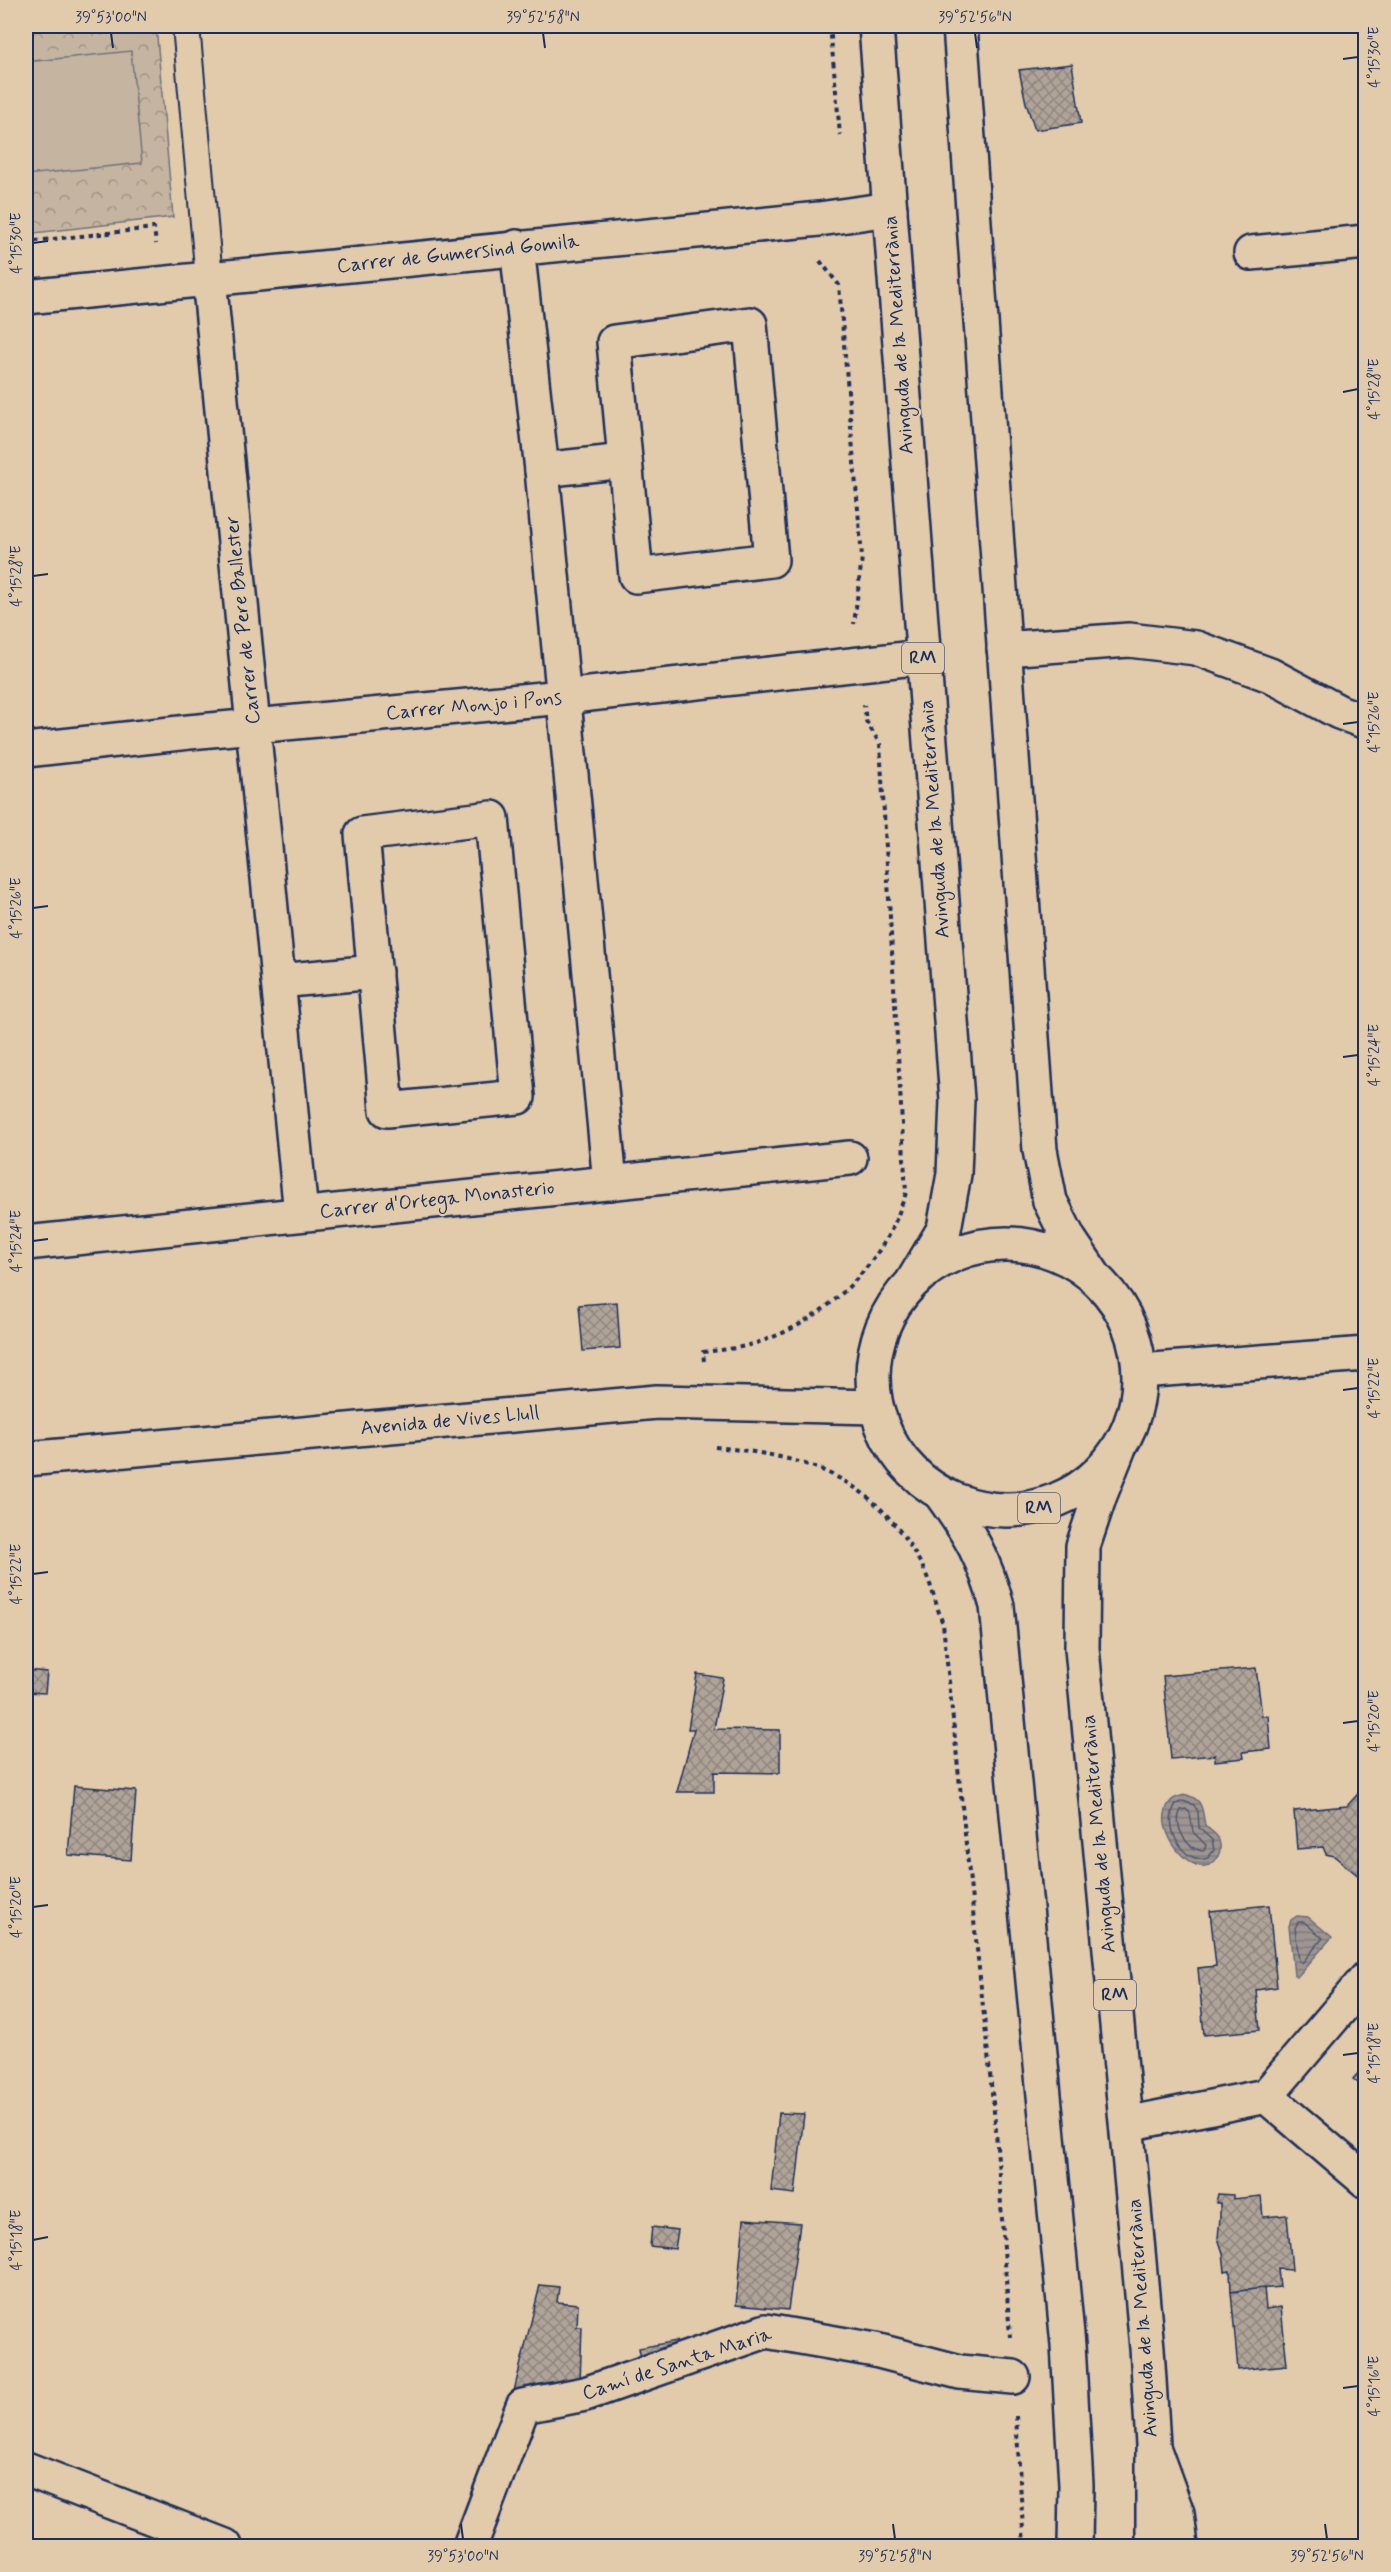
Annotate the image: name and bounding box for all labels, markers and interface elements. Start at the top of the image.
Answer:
text: 39°53'00"N [75,8,147,28]
text: 39°52'58"N [506,8,580,28]
text: 39°52'56"N [938,8,1012,28]
text: 4°15'30"E [1365,26,1385,88]
text: 4°15'30"E [7,212,27,274]
street label: Avinguda de la Mediterrània [877,215,922,455]
street label: Carrer de Gumersind Gomila [335,228,582,280]
text: 4°15'28"E [1365,358,1385,420]
street label: Carrer de Pere Ballester [219,514,267,726]
text: 4°15'28"E [7,545,27,607]
road number: RM [902,643,944,673]
street label: Carrer Monjo i Pons [385,685,563,727]
text: 4°15'26"E [1365,691,1385,753]
street label: Avinguda de la Mediterrània [913,699,958,939]
text: 4°15'26"E [7,877,27,939]
text: 4°15'24"E [1365,1024,1385,1086]
street label: Carrer d'Ortega Monasterio [318,1174,556,1227]
text: 4°15'24"E [7,1210,27,1272]
text: 4°15'22"E [1365,1357,1385,1419]
street label: Avenida de Vives Llull [359,1400,541,1442]
road number: RM [1018,1493,1060,1523]
text: 4°15'22"E [7,1543,27,1605]
text: 4°15'20"E [1365,1690,1385,1752]
street label: Avinguda de la Mediterrània [1075,1714,1124,1954]
text: 4°15'20"E [7,1876,27,1938]
road number: RM [1094,1980,1136,2010]
text: 4°15'18"E [1365,2022,1385,2083]
street label: Avinguda de la Mediterrània [1121,2198,1166,2438]
text: 4°15'18"E [7,2209,27,2270]
street label: Camí de Santa Maria [579,2320,776,2407]
text: 4°15'16"E [1365,2355,1385,2416]
text: 39°53'00"N [427,2547,499,2567]
text: 39°52'58"N [858,2547,932,2567]
text: 39°52'56"N [1290,2547,1364,2567]

